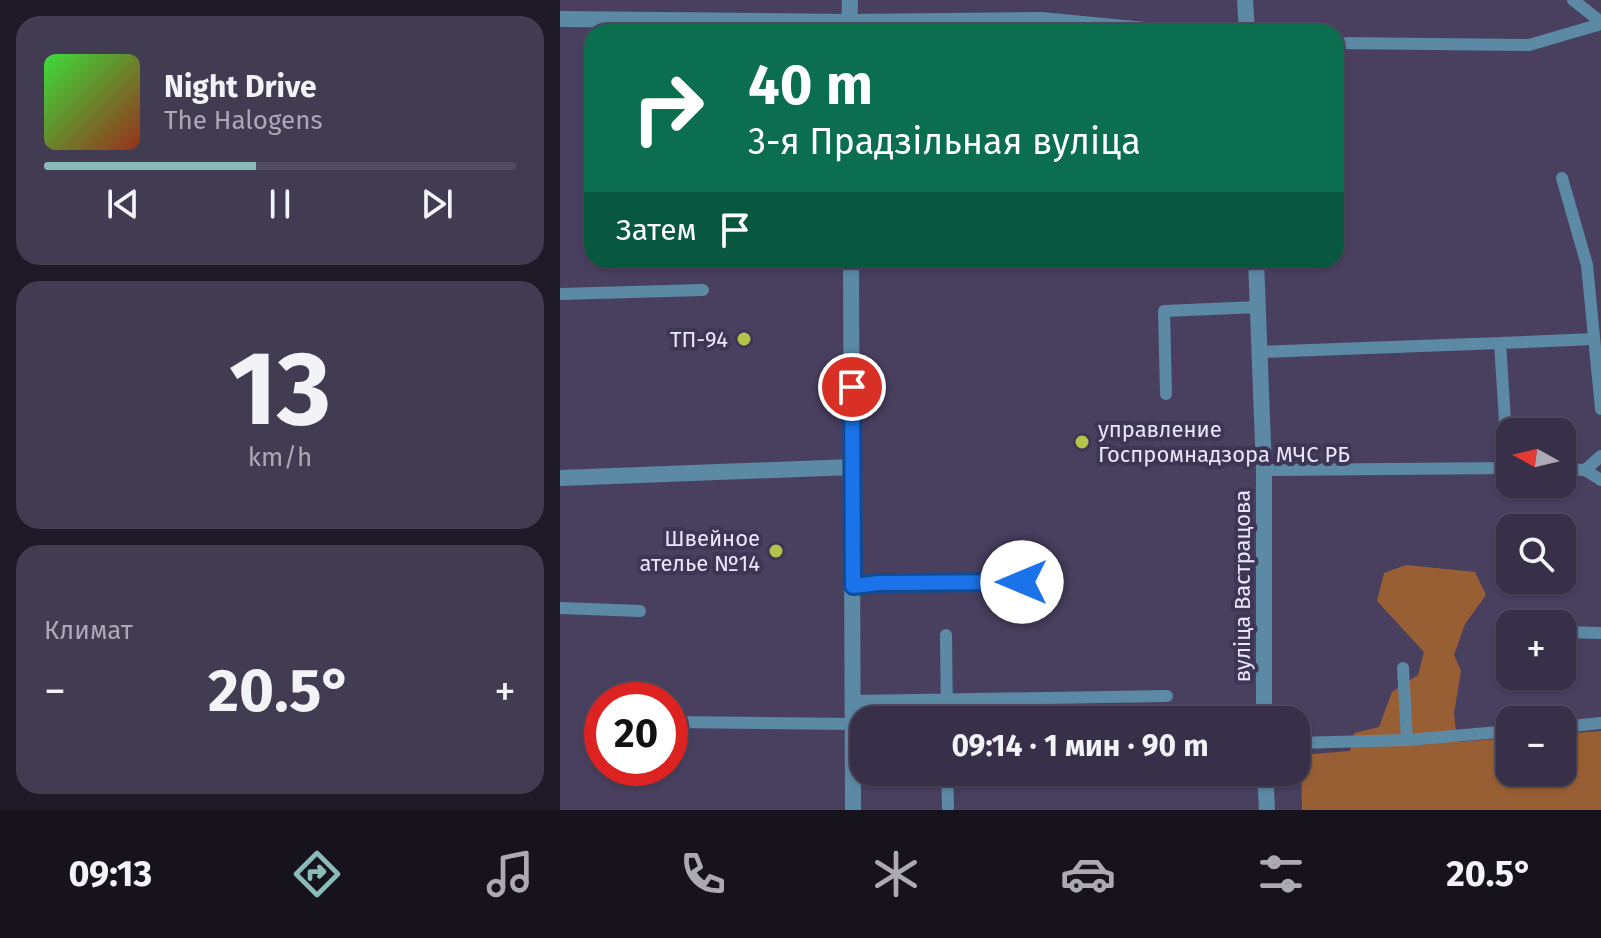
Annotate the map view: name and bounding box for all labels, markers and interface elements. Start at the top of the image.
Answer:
text: 40 m [748,52,873,119]
icon: right [616,56,720,160]
text: Night Drive [164,69,317,105]
text: The Halogens [164,105,323,136]
text: 3-я Прадзільная вуліца [748,120,1141,164]
icon: previous [101,182,145,226]
icon: pause [258,182,302,226]
icon: next [415,182,459,226]
icon: arrive [713,208,757,252]
text: Затем [616,212,697,248]
place label: ТП-94 [670,326,728,353]
text: 13 [229,327,331,452]
marker: ТП-94 [735,330,753,348]
pin [818,353,886,421]
icon: arrive [830,365,874,409]
place label: управление Госпромнадзора МЧС РБ [1098,416,1350,468]
north arrow [1496,418,1576,498]
map controls [1496,418,1576,786]
marker: управление Госпромнадзора МЧС РБ [1073,433,1091,451]
text: km/h [248,442,312,473]
street label: вуліца Вастрацова [1229,490,1256,682]
button: search [1496,514,1576,594]
place label: Швейное ателье №14 [640,525,760,577]
position arrow [980,540,1064,624]
marker: Швейное ателье №14 [767,542,785,560]
button: + [1496,610,1576,690]
text: Климат [44,615,133,646]
text: 20.5° [208,655,352,727]
text: − [44,665,66,718]
text: + [494,665,516,718]
speed limit sign: 20 [584,682,688,786]
button: − [1496,706,1576,786]
text: 09:14 · 1 мин · 90 m [951,728,1209,764]
icon: directions [289,846,345,902]
icon: music [482,846,538,902]
icon: phone [675,846,731,902]
icon: climate [868,846,924,902]
icon: car [1060,846,1116,902]
icon: filters [1253,846,1309,902]
text: 09:13 [68,852,152,896]
text: 20.5° [1446,852,1533,896]

